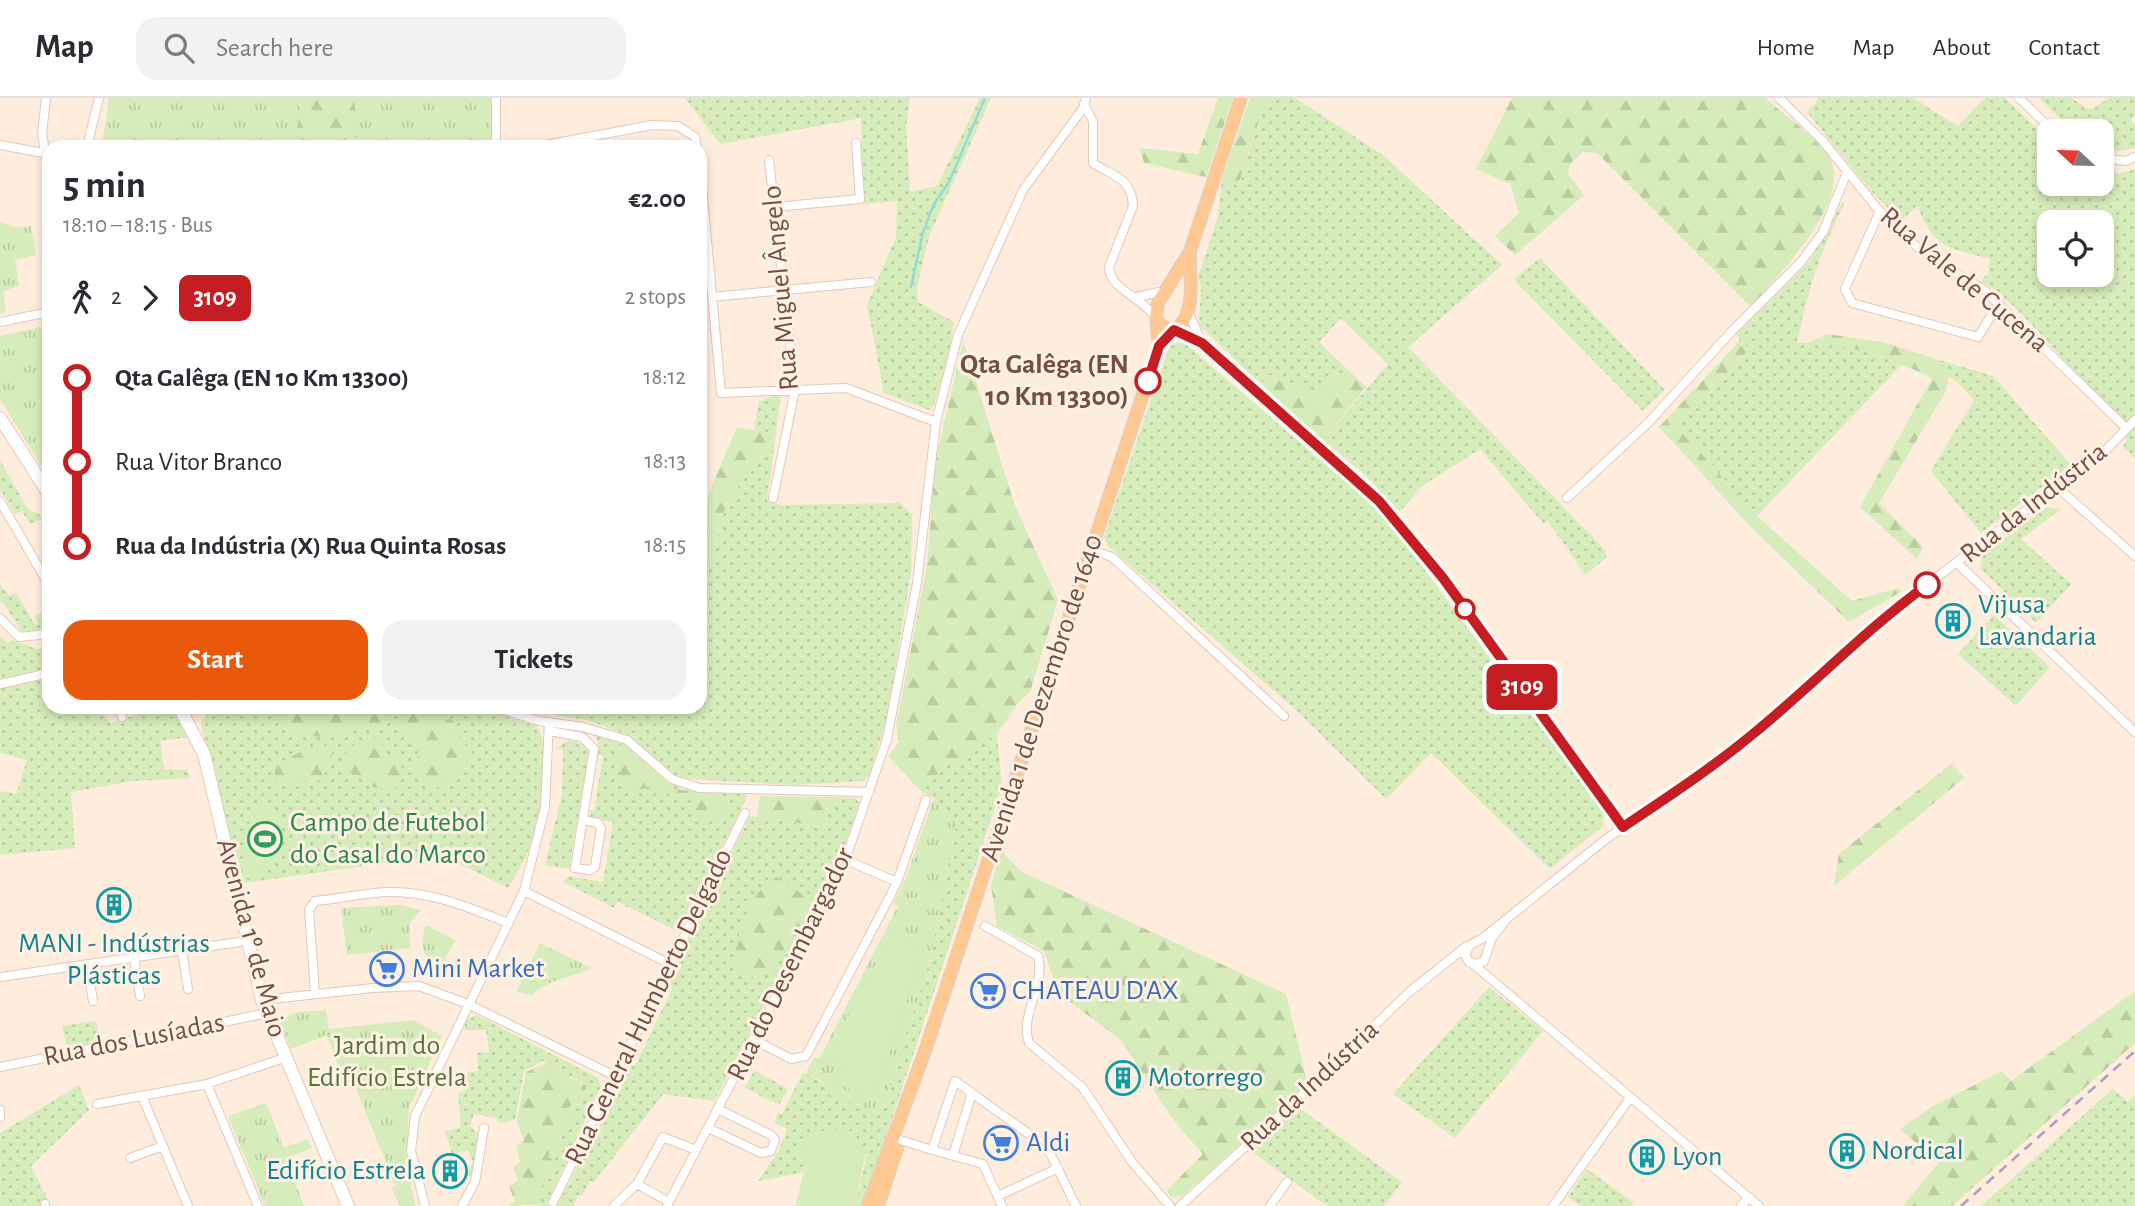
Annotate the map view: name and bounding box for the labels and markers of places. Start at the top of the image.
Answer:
place label: Qta Galêga (EN 10 Km 13300) [960,351,1129,411]
marker: Qta Galêga (EN 10 Km 13300) [1135,368,1161,394]
unlabelled marker [1914,572,1940,598]
place label: Vijusa Lavandaria [1978,591,2097,651]
unlabelled marker [1455,599,1475,619]
building icon: Vijusa Lavandaria [1934,602,1972,640]
place label: Campo de Futebol do Casal do Marco [290,809,486,869]
sports icon: Campo de Futebol do Casal do Marco [246,820,284,858]
building icon: MANI - Indústrias Plásticas [95,886,133,924]
place label: MANI - Indústrias Plásticas [18,930,210,990]
supermarket icon: Mini Market [368,950,406,988]
place label: Mini Market [412,955,544,983]
supermarket icon: CHATEAU D'AX [969,972,1007,1010]
place label: CHATEAU D'AX [1012,977,1179,1005]
building icon: Motorrego [1104,1059,1142,1097]
place label: Motorrego [1148,1064,1263,1092]
supermarket icon: Aldi [982,1124,1020,1162]
place label: Aldi [1026,1129,1070,1157]
building icon: Nordical [1828,1132,1866,1170]
place label: Nordical [1871,1137,1964,1165]
building icon: Lyon [1628,1138,1666,1176]
place label: Lyon [1672,1143,1722,1171]
building icon: Edifício Estrela [431,1152,469,1190]
place label: Edifício Estrela [266,1157,426,1185]

